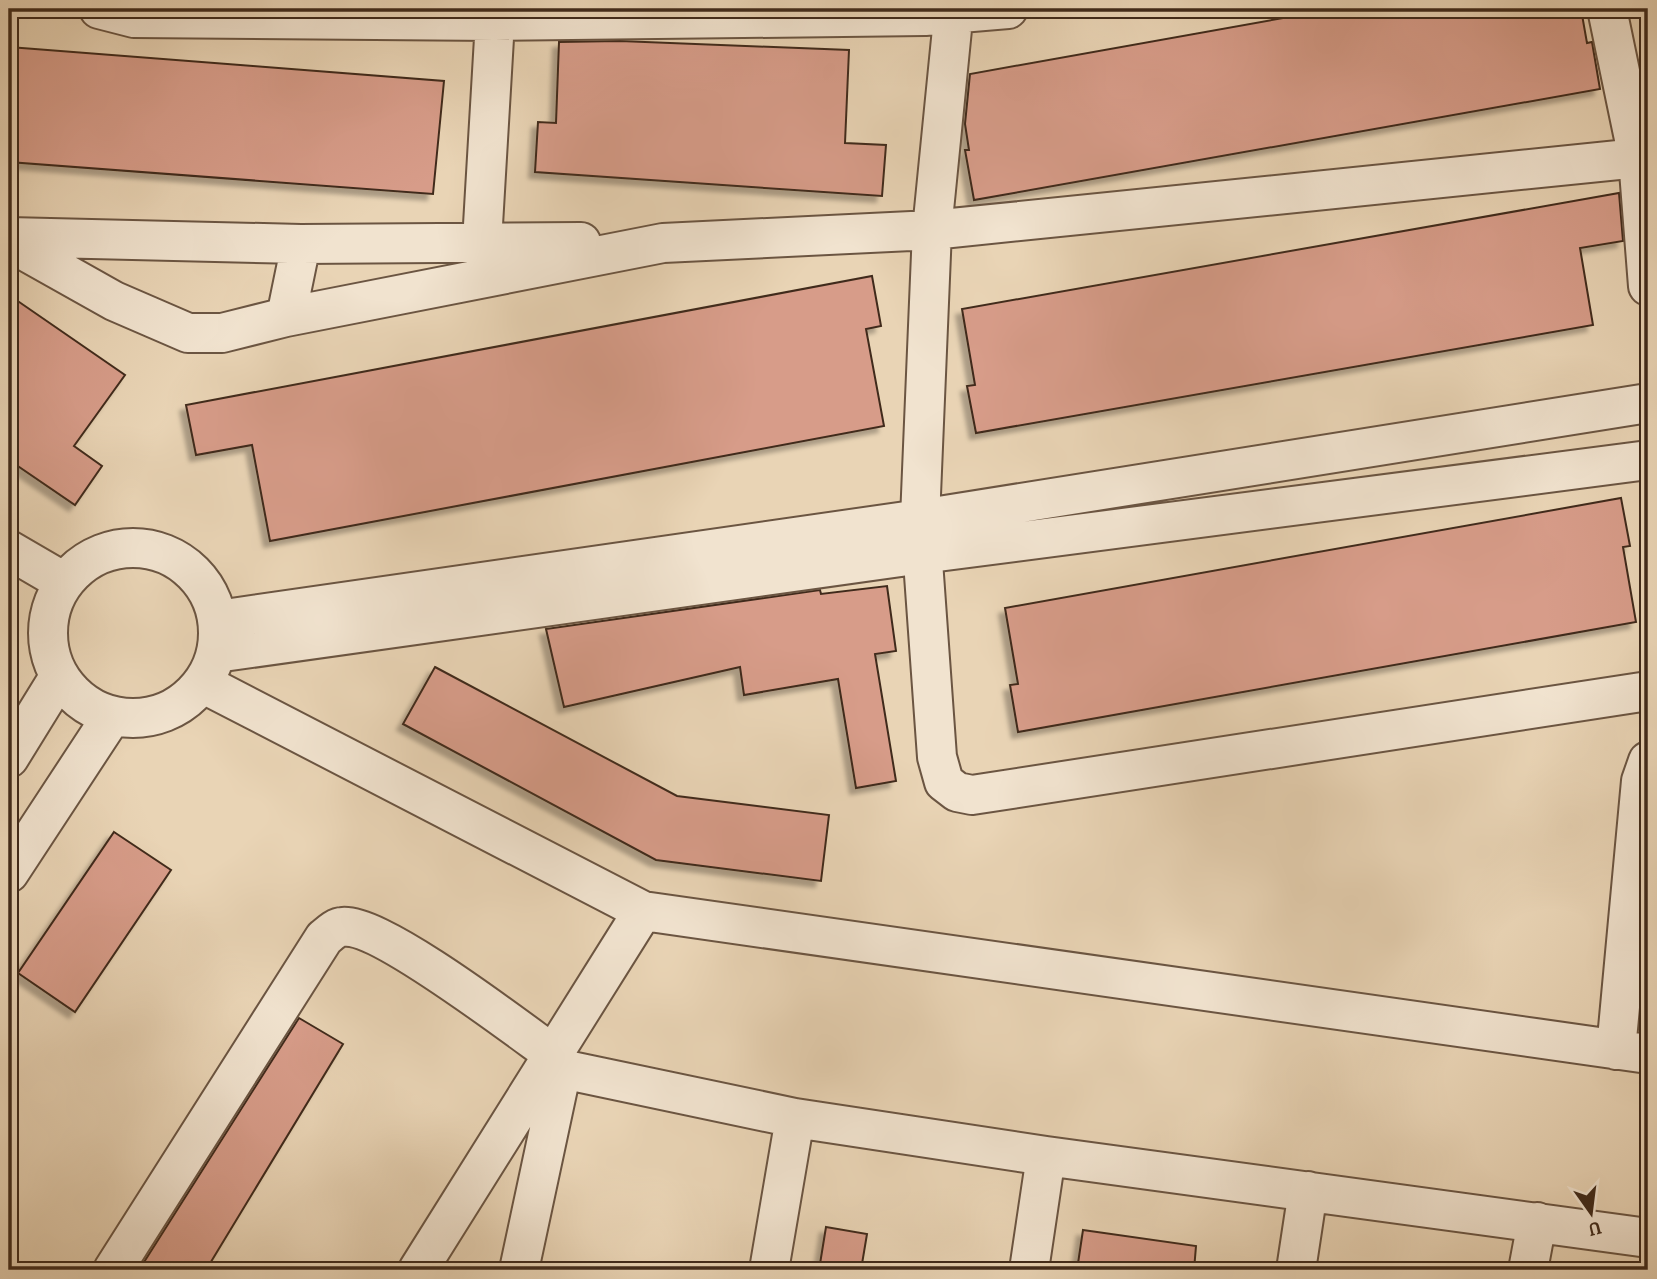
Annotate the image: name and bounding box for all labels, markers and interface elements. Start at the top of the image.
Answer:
north arrow [1556,1178,1626,1248]
text: U [1585,1214,1604,1243]

